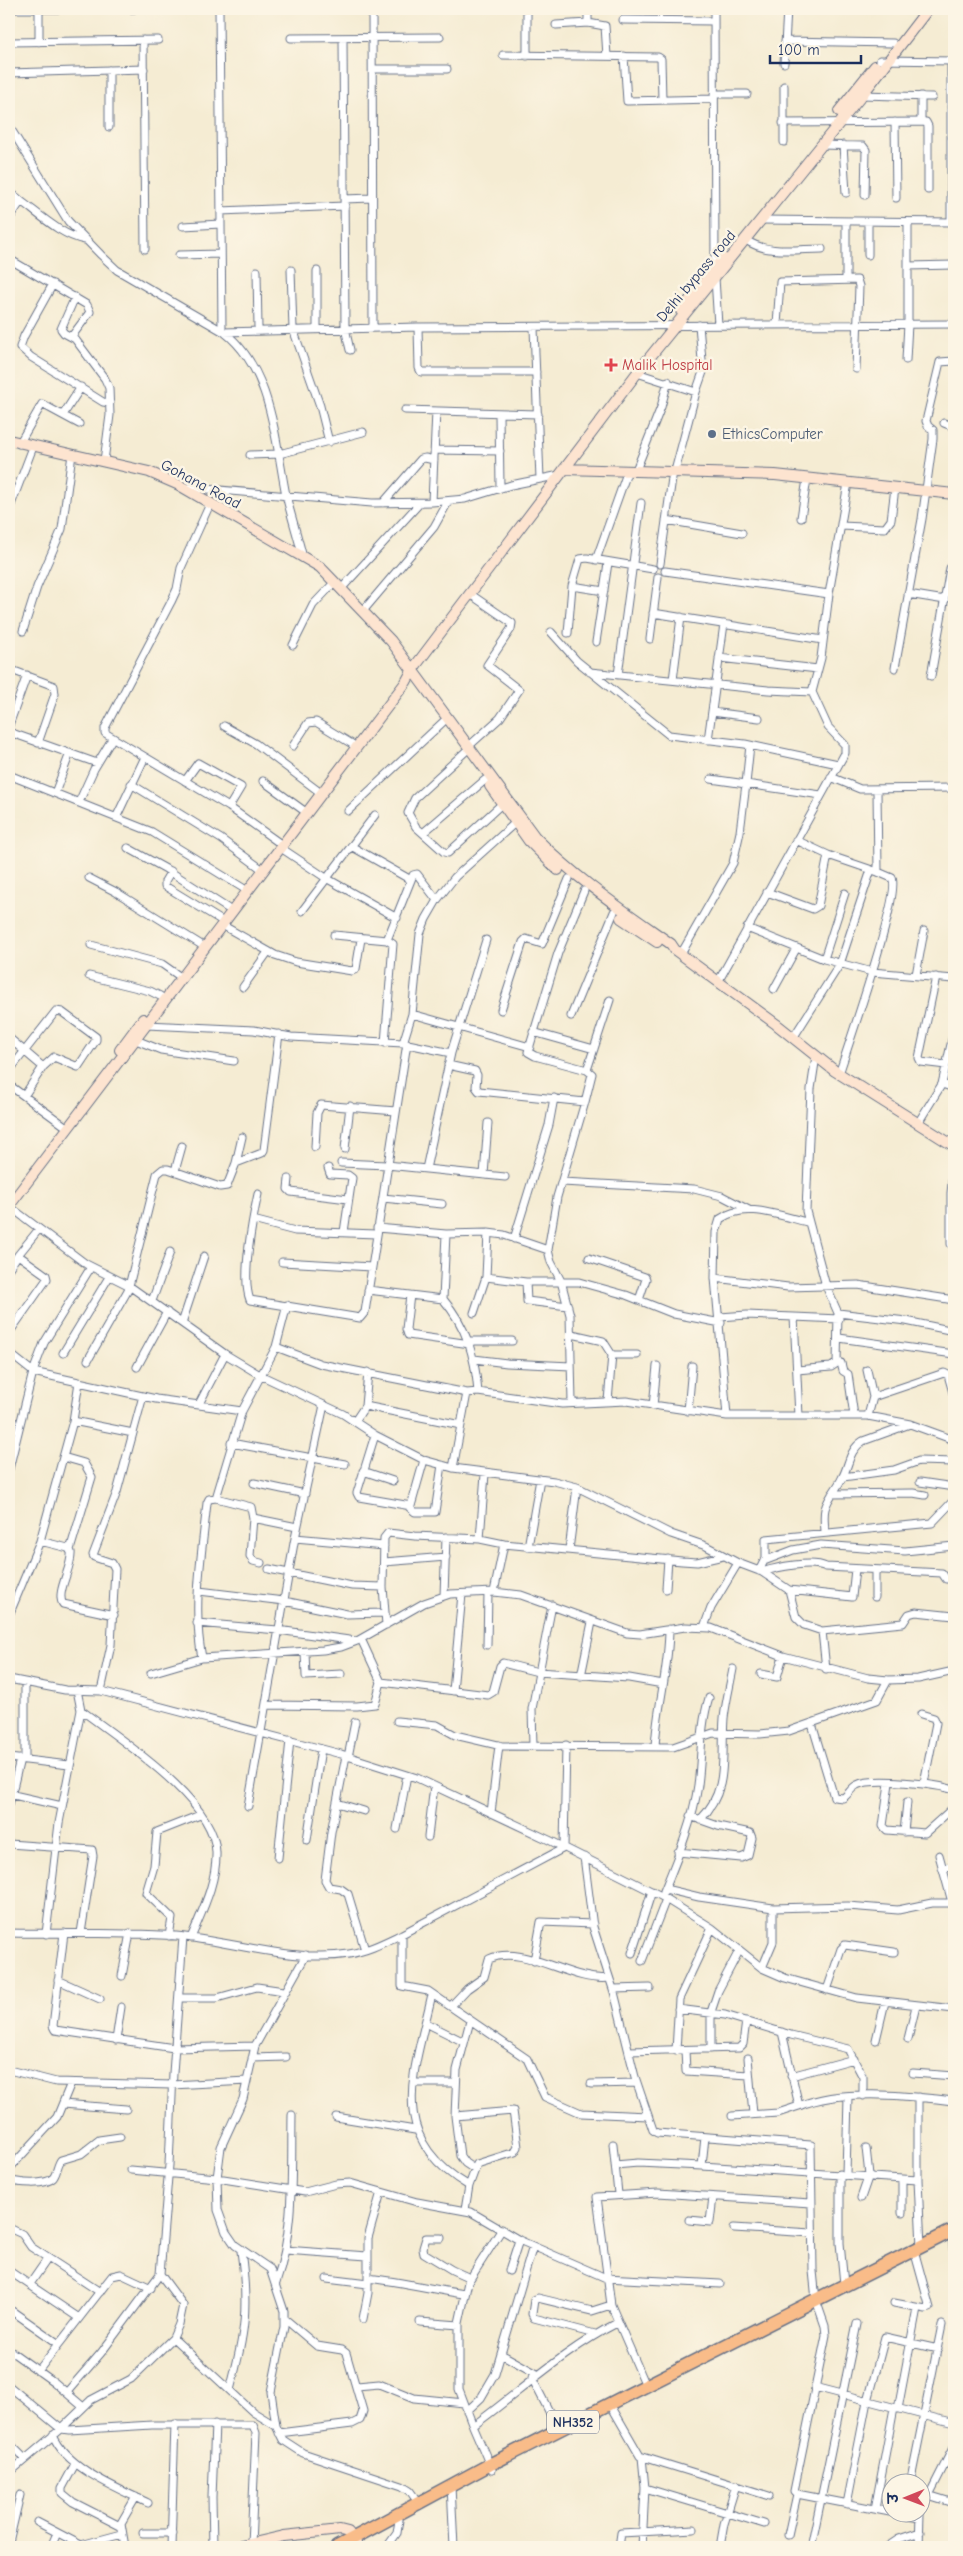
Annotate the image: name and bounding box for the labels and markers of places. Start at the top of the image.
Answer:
place label: Malik Hospital [622,356,712,374]
marker: Malik Hospital [604,358,618,372]
place label: EthicsComputer [722,425,823,443]
marker: EthicsComputer [706,428,718,440]

